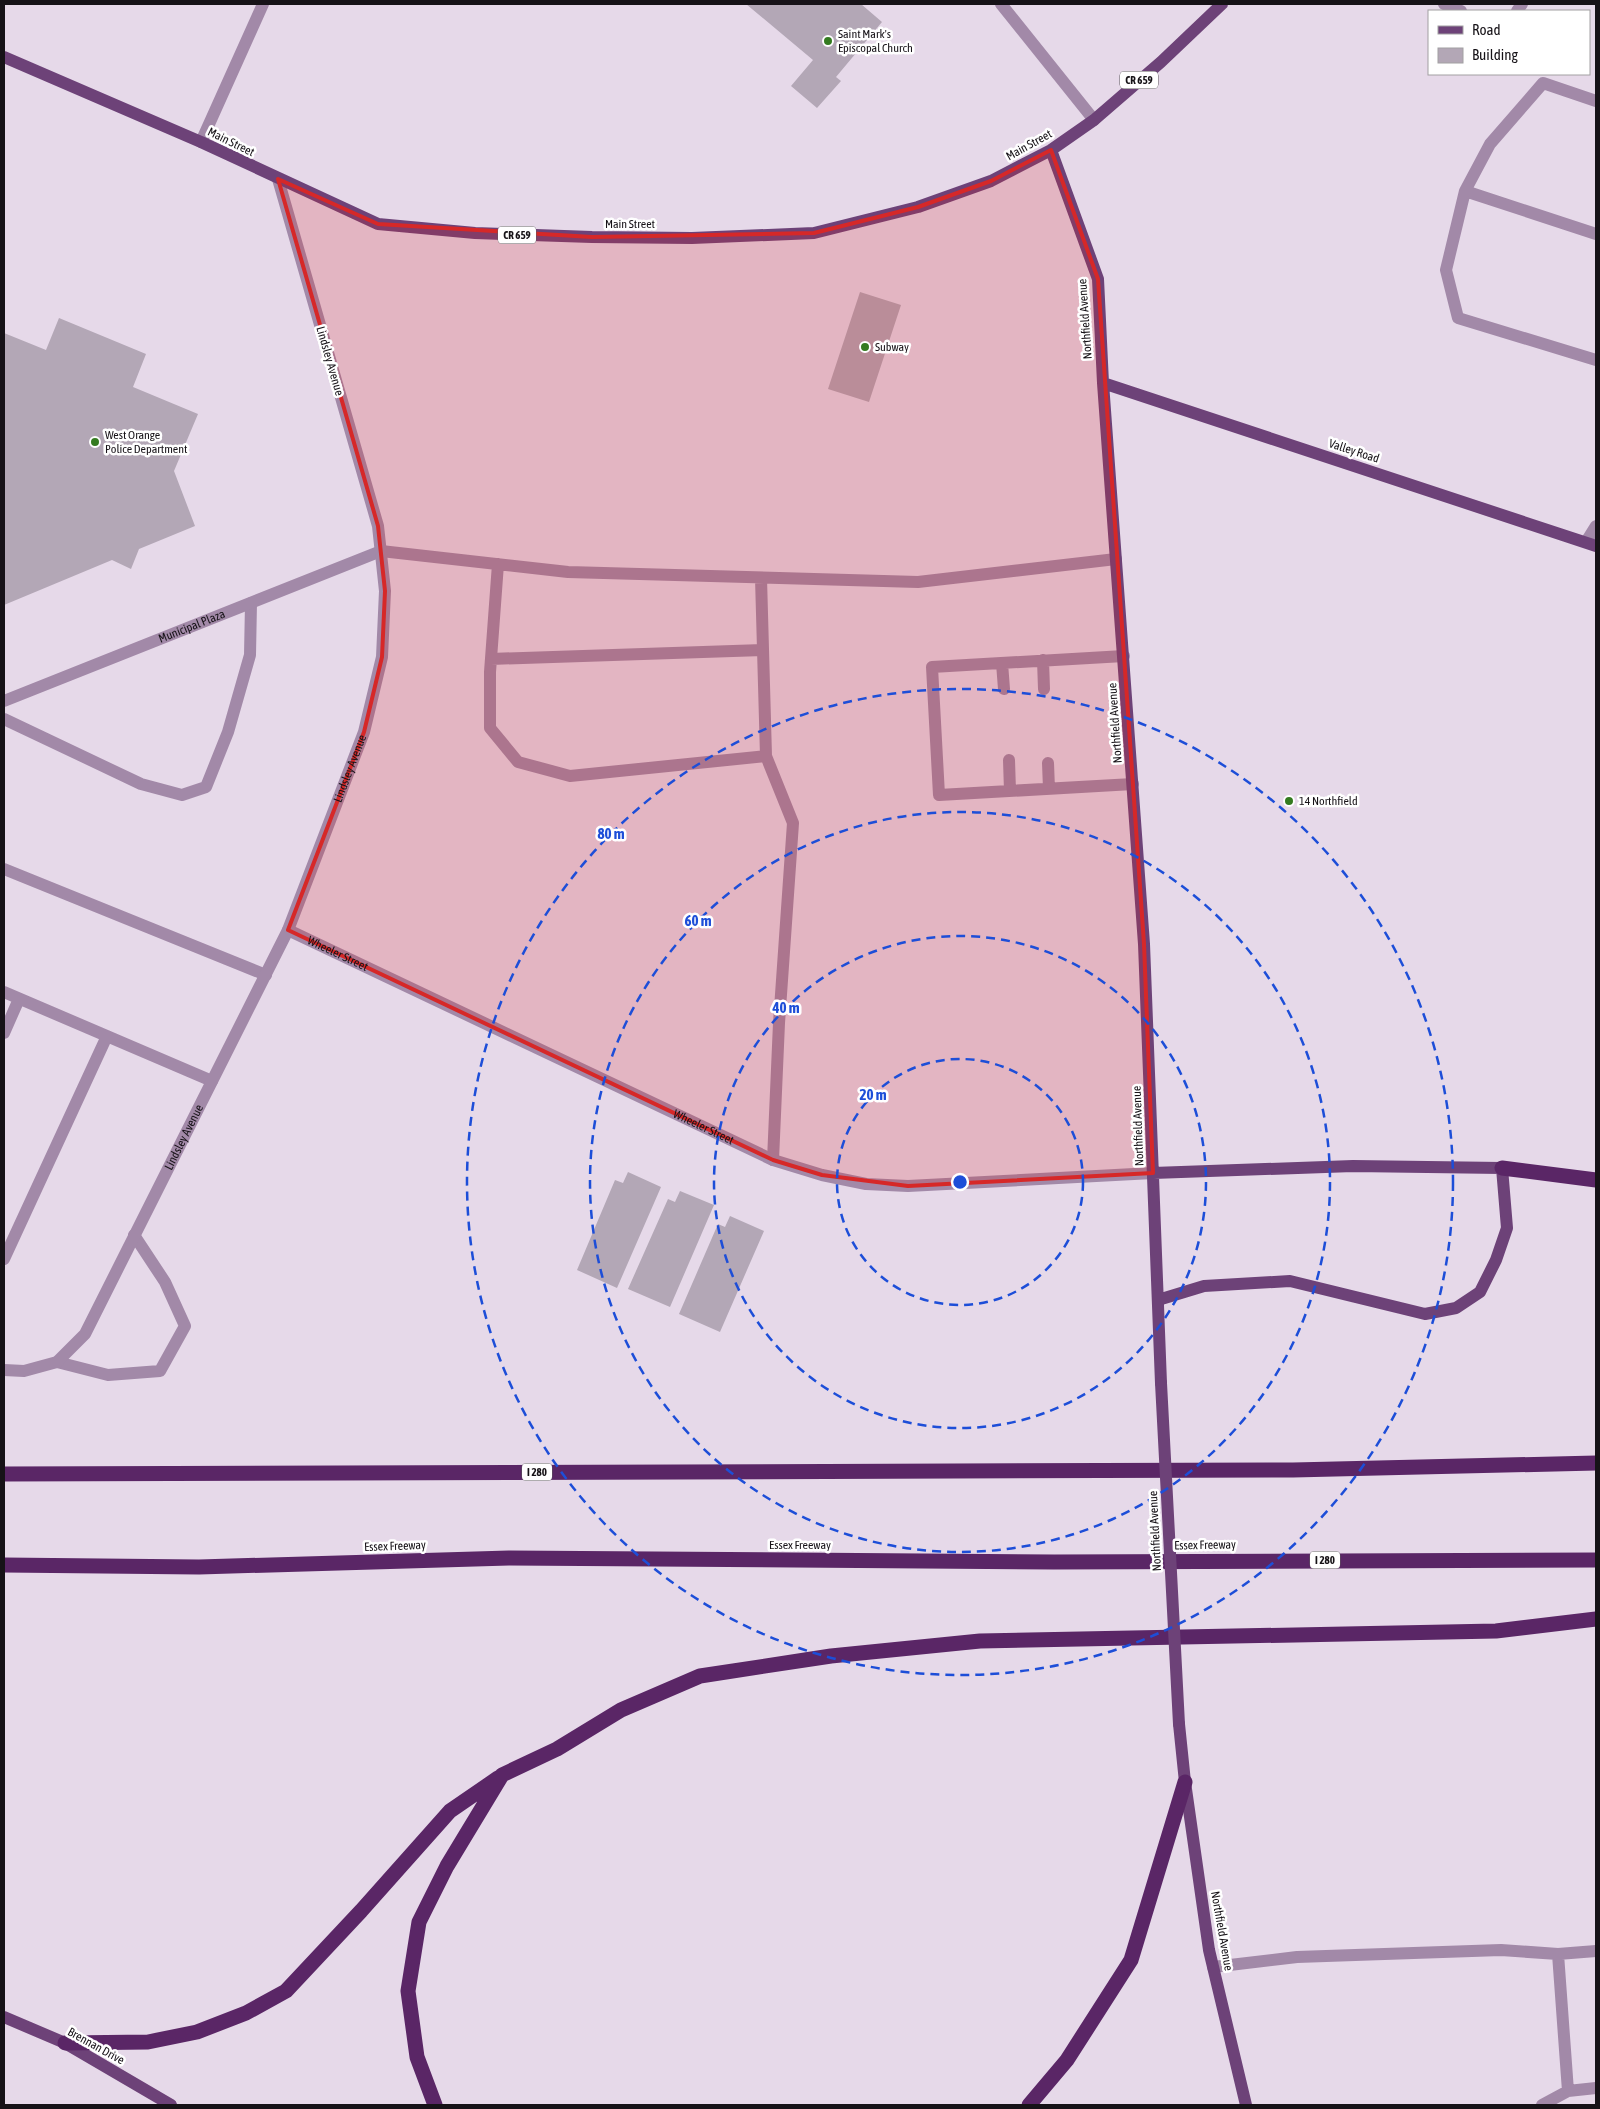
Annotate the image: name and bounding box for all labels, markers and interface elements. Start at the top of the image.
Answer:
legend [1428,10,1590,75]
text: Road [1472,21,1501,38]
place label: Saint Mark's Episcopal Church [838,27,913,55]
marker: Saint Mark's Episcopal Church [822,35,834,47]
text: Building [1472,46,1518,63]
road number: CR 659 [1120,72,1158,88]
street label: Main Street [205,125,257,160]
street label: Main Street [1004,126,1055,163]
street label: Main Street [605,217,656,231]
road number: CR 659 [498,226,536,244]
street label: Northfield Avenue [1075,278,1095,360]
street label: Lindsley Avenue [313,325,347,397]
place label: Subway [875,340,909,354]
marker: Subway [859,341,871,353]
place label: West Orange Police Department [105,428,188,456]
marker: West Orange Police Department [89,436,101,448]
street label: Valley Road [1327,436,1381,466]
street label: Municipal Plaza [156,607,227,646]
street label: Northfield Avenue [1105,682,1125,764]
street label: Lindsley Avenue [331,733,369,804]
place label: 14 Northfield [1299,794,1358,808]
marker: 14 Northfield [1283,795,1295,807]
text: 80 m [598,825,625,842]
text: 60 m [685,912,712,929]
street label: Wheeler Street [305,933,371,974]
text: 40 m [772,999,800,1016]
text: 20 m [860,1086,887,1103]
street label: Northfield Avenue [1130,1086,1146,1166]
street label: Lindsley Avenue [162,1102,206,1172]
street label: Wheeler Street [671,1107,737,1148]
centre of rings [951,1173,969,1191]
road number: I 280 [522,1464,552,1480]
street label: Northfield Avenue [1146,1490,1164,1572]
street label: Essex Freeway [1174,1537,1236,1553]
street label: Essex Freeway [364,1538,426,1554]
street label: Essex Freeway [769,1538,831,1552]
road number: I 280 [1310,1552,1340,1568]
street label: Northfield Avenue [1208,1890,1236,1972]
street label: Brennan Drive [65,2025,127,2067]

